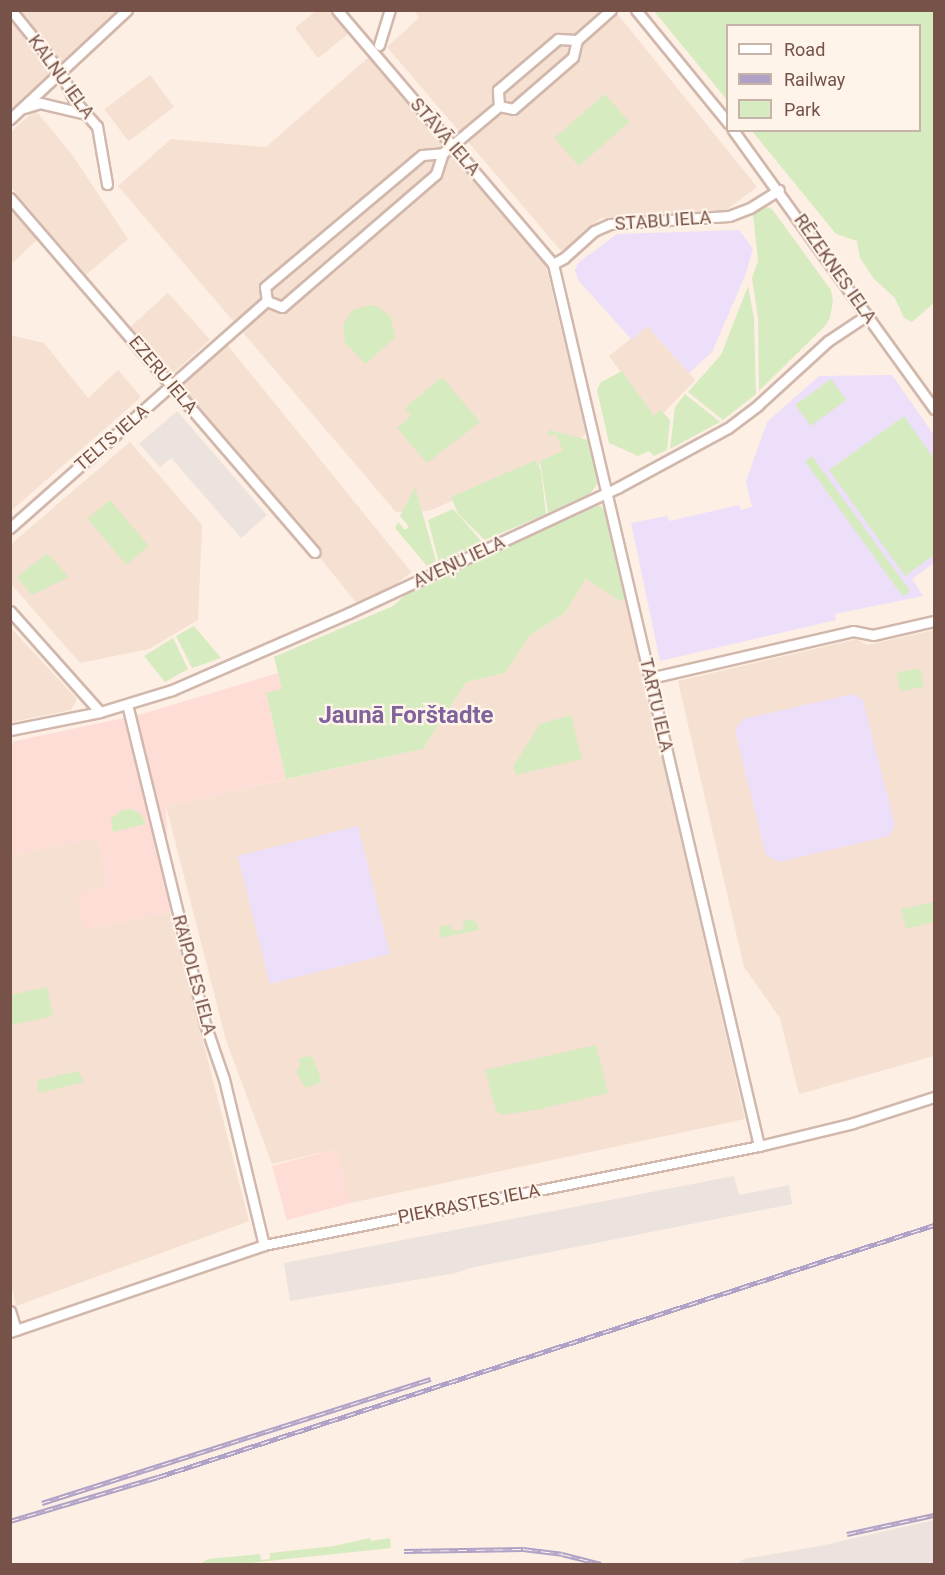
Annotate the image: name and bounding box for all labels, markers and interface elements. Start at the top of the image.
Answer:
legend [726,24,921,132]
street label: KALNU IELA [23,31,99,123]
text: Road [784,39,825,60]
text: Railway [784,69,845,90]
street label: STĀVĀ IELA [406,94,484,180]
text: Park [784,99,820,120]
street label: STABU IELA [614,207,712,235]
street label: RĒZEKNES IELA [789,210,881,328]
street label: EZERU IELA [124,332,202,418]
street label: TELTS IELA [71,400,153,476]
street label: AVEŅU IELA [410,531,508,593]
street label: TARTU IELA [635,656,677,754]
district label: Jaunā Forštadte [318,702,494,730]
street label: RAIPOLES IELA [168,913,220,1037]
street label: PIEKRASTES IELA [396,1180,542,1228]

